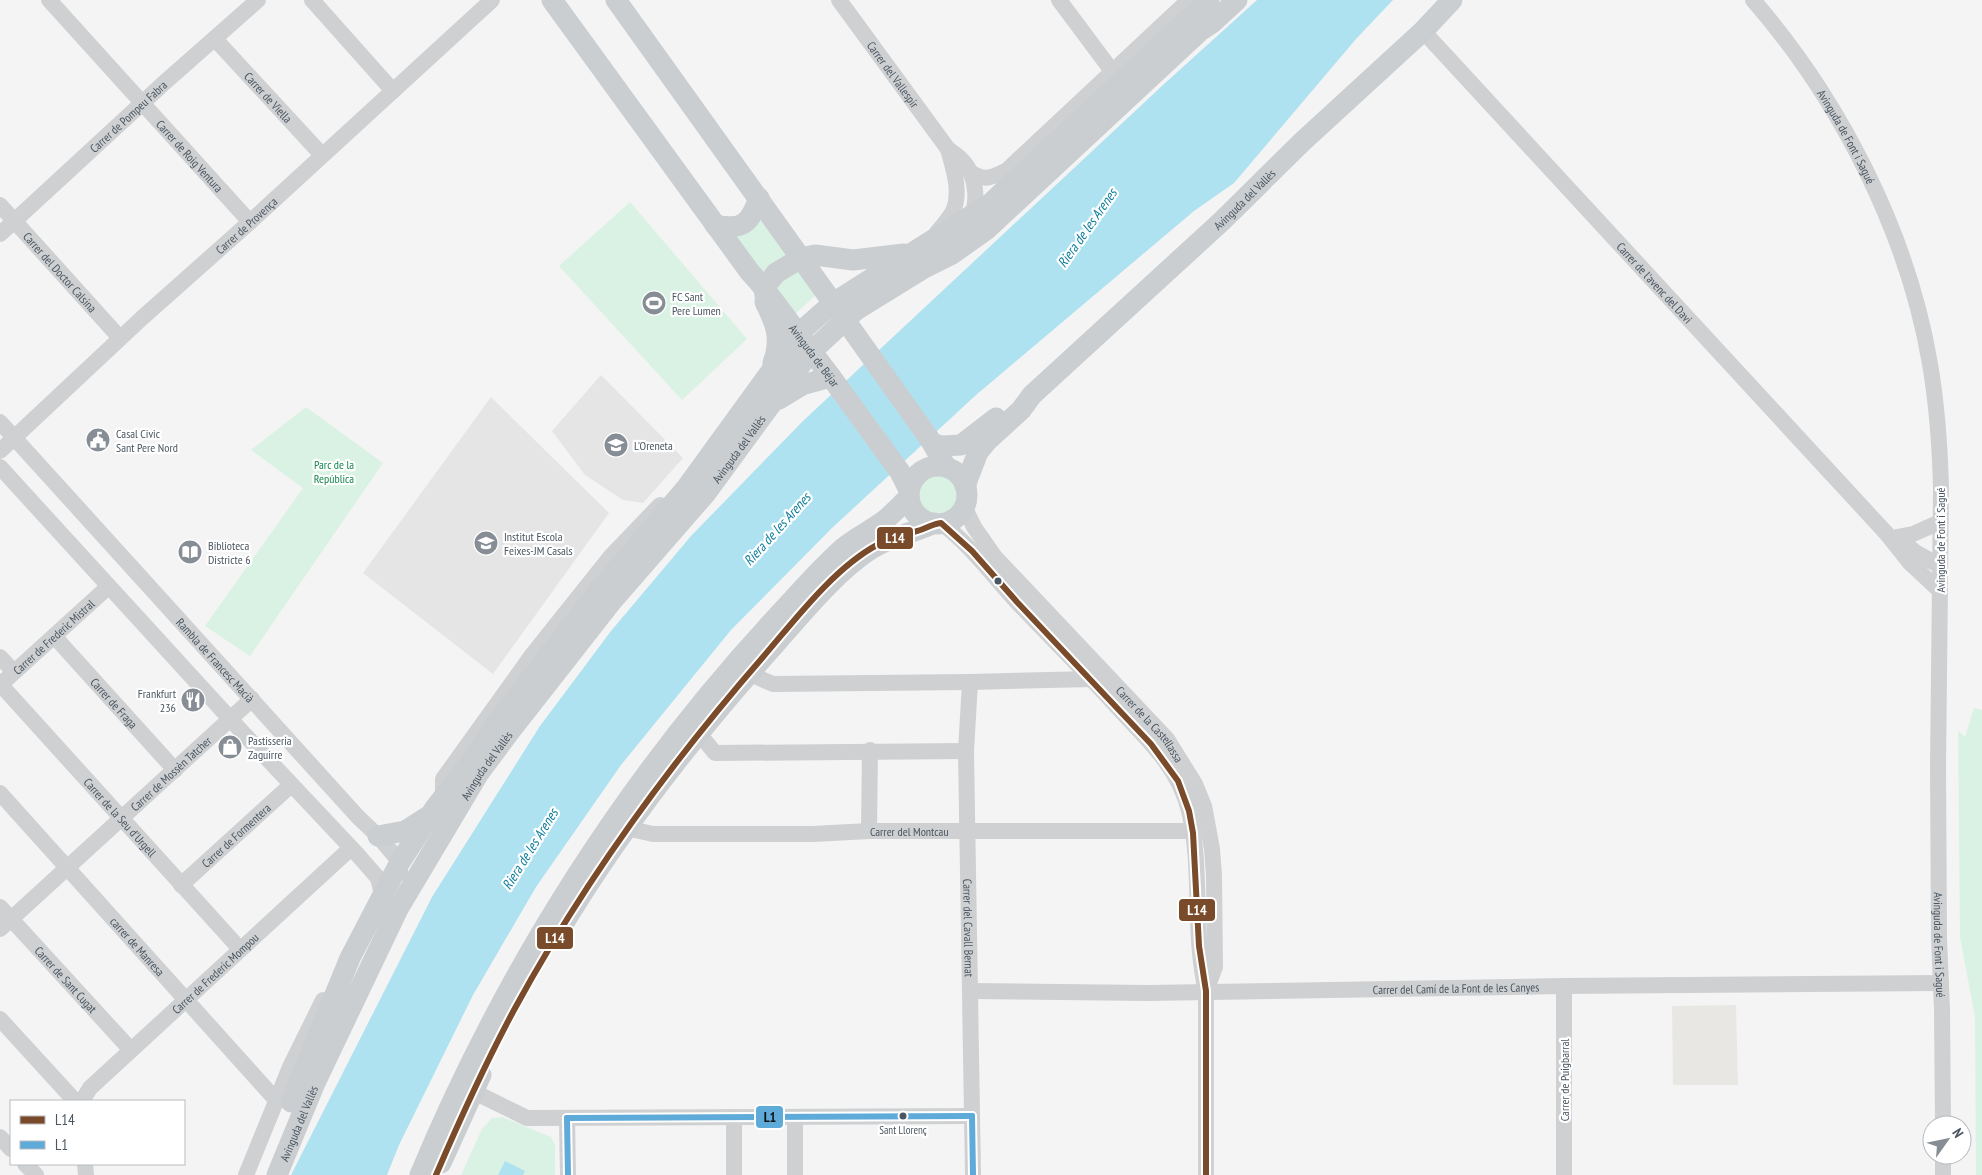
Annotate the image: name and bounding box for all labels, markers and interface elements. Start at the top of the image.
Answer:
street label: Carrer del Vallespir [864,38,923,111]
street label: Carrer de Viella [242,69,296,126]
street label: Carrer de Pompeu Fabra [86,77,170,155]
street label: Avinguda de Font i Sagué [1814,87,1879,186]
street label: Carrer de Roig Ventura [153,116,227,195]
street label: Avinguda del Vallès [1210,165,1278,233]
water label: Riera de les Arenes [1053,184,1121,271]
street label: Carrer de Provença [212,193,280,257]
street label: Carrer del Doctor Calsina [20,229,100,315]
street label: Carrer de l'avenc del Davi [1614,239,1696,326]
place label: FC Sant Pere Lumen [672,289,721,318]
sports icon: FC Sant Pere Lumen [641,290,667,316]
street label: Avinguda de Béjar [786,321,844,390]
street label: Avinguda del Vallès [709,412,768,486]
place label: Casal Civic Sant Pere Nord [116,426,178,455]
public building icon: Casal Civic Sant Pere Nord [85,427,111,453]
school or university icon: L'Oreneta [603,432,629,458]
place label: L'Oreneta [634,438,673,453]
park label: Parc de la República [314,457,354,486]
street label: Avinguda de Font i Sagué [1933,487,1948,593]
water label: Riera de les Arenes [740,488,815,569]
line badge: L14 [876,526,914,550]
place label: Institut Escola Feixes-JM Casals [504,529,573,558]
text: L14 [885,529,905,547]
school or university icon: Institut Escola Feixes-JM Casals [473,530,499,556]
place label: Biblioteca Districte 6 [208,538,251,567]
library icon: Biblioteca Districte 6 [177,539,203,565]
unlabelled marker [993,576,1003,586]
street label: Carrer de Frederic Mistral [9,596,97,677]
street label: Rambla de Francesc Macià [174,615,258,705]
street label: Carrer de Fraga [88,674,141,731]
street label: Carrer de la Castellassa [1113,683,1187,765]
place label: Frankfurt 236 [138,686,177,715]
restaurant icon: Frankfurt 236 [180,687,206,713]
street label: Avinguda del Vallès [457,728,515,803]
street label: Carrer de Mossèn Tatcher [127,732,215,814]
place label: Pastisseria Zaguirre [248,733,292,762]
shop icon: Pastisseria Zaguirre [217,734,243,760]
street label: Carrer de la Seu d'Urgell [81,774,160,860]
street label: Carrer de Formentera [198,800,274,870]
water label: Riera de les Arenes [498,804,563,893]
street label: Carrer del Montcau [870,824,949,839]
street label: Carrer del Cavall Bernat [961,879,977,978]
street label: Avinguda de Font i Sagué [1931,892,1949,998]
line badge: L14 [1178,898,1216,922]
text: L14 [1187,901,1207,919]
street label: carrer de Manresa [107,914,168,979]
line badge: L14 [536,926,574,950]
text: L14 [545,929,565,947]
street label: Carrer de Frederic Mompou [168,930,261,1017]
street label: Carrer de Sant Cugat [32,943,101,1016]
street label: Carrer del Camí de la Font de les Canyes [1373,979,1539,997]
street label: Carrer de Puigbarral [1557,1039,1572,1121]
street label: Avinguda del Vallès [276,1083,321,1163]
legend [10,1100,185,1165]
line badge: L1 [755,1105,784,1129]
text: L1 [764,1108,776,1126]
text: L14 [55,1110,75,1129]
marker: Sant Llorenç [898,1111,908,1121]
north arrow [1922,1115,1972,1165]
place label: Sant Llorenç [879,1123,927,1137]
text: N [1948,1125,1968,1141]
text: L1 [55,1135,68,1154]

